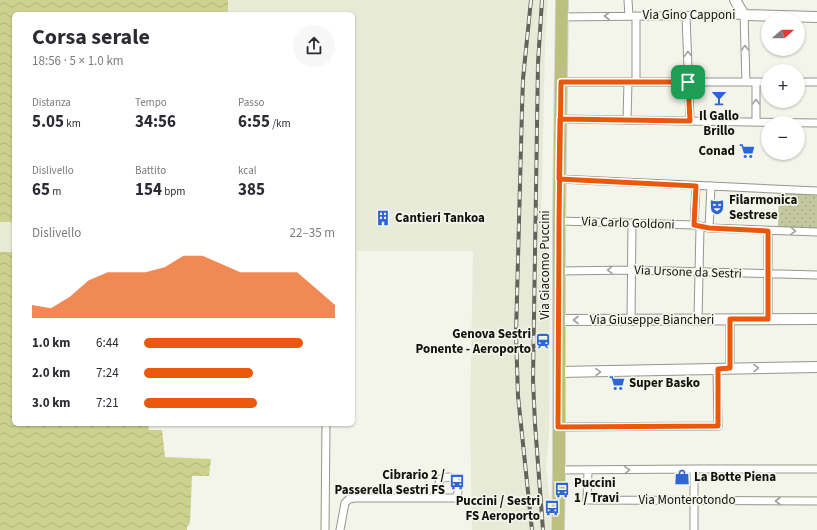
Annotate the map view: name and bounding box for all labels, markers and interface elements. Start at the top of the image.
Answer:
street label: Via Gino Capponi [643,6,735,24]
one-way arrow [604,12,610,20]
north arrow [761,12,805,56]
map controls [761,12,805,160]
text: Corsa serale [32,21,150,53]
button: share [293,25,335,67]
one-way arrow [740,45,749,51]
one-way arrow [683,51,692,57]
text: 18:56 · 5 × 1.0 km [32,52,124,70]
button: + [761,64,805,108]
pin [671,65,705,99]
icon: arrive [677,71,699,93]
bar icon: Il Gallo Brillo [710,89,728,107]
text: Distanza [32,95,71,110]
text: Tempo [135,95,167,110]
text: Passo [238,95,264,110]
one-way arrow [752,99,760,105]
place label: Il Gallo Brillo [699,107,739,140]
text: 5.05 [32,110,64,134]
text: 34:56 [135,110,176,134]
text: 6:55 [238,110,270,134]
text: km [64,116,81,131]
text: /km [270,116,291,131]
button: − [761,116,805,160]
place label: Conad [698,142,735,160]
supermarket icon: Conad [738,142,756,160]
text: Dislivello [32,163,74,178]
text: Battito [135,163,166,178]
text: kcal [238,163,257,178]
text: 65 [32,178,50,202]
text: 154 [135,178,162,202]
text: 385 [238,178,265,202]
text: m [50,184,61,199]
text: bpm [162,184,185,199]
place label: Filarmonica Sestrese [729,191,797,224]
theatre icon: Filarmonica Sestrese [708,198,726,216]
building icon: Cantieri Tankoa [374,209,392,227]
place label: Cantieri Tankoa [395,209,485,227]
street label: Via Giacomo Puccini [536,210,554,320]
street label: Via Carlo Goldoni [581,212,675,234]
text: Dislivello [32,224,81,242]
text: 22–35 m [290,224,335,242]
one-way arrow [790,227,796,236]
street label: Via Ursone da Sestri [634,261,742,283]
one-way arrow [607,266,613,275]
street label: Via Giuseppe Biancheri [590,311,714,329]
one-way arrow [573,316,579,324]
place label: Genova Sestri Ponente - Aeroporto [415,325,531,358]
station icon: Genova Sestri Ponente - Aeroporto [534,332,552,350]
text: 1.0 km [32,334,71,352]
text: 6:44 [96,334,119,352]
text: 2.0 km [32,364,71,382]
text: 7:24 [96,364,119,382]
one-way arrow [753,364,759,372]
one-way arrow [595,367,601,376]
supermarket icon: Super Basko [608,374,626,392]
place label: Super Basko [629,374,700,392]
text: 3.0 km [32,394,71,412]
text: 7:21 [96,394,119,412]
place label: Cibrario 2 / Passerella Sestri FS [334,466,446,499]
one-way arrow [624,466,630,474]
shop icon: La Botte Piena [673,468,691,486]
place label: La Botte Piena [694,468,776,486]
bus stop icon: Cibrario 2 / Passerella Sestri FS [448,473,466,491]
place label: Puccini 1 / Travi [574,474,619,507]
bus stop icon: Puccini 1 / Travi [553,481,571,499]
street label: Via Monterotondo [638,491,736,509]
place label: Puccini / Sestri FS Aeroporto [456,492,540,525]
one-way arrow [775,497,781,505]
bus stop icon: Puccini / Sestri FS Aeroporto [543,499,561,517]

